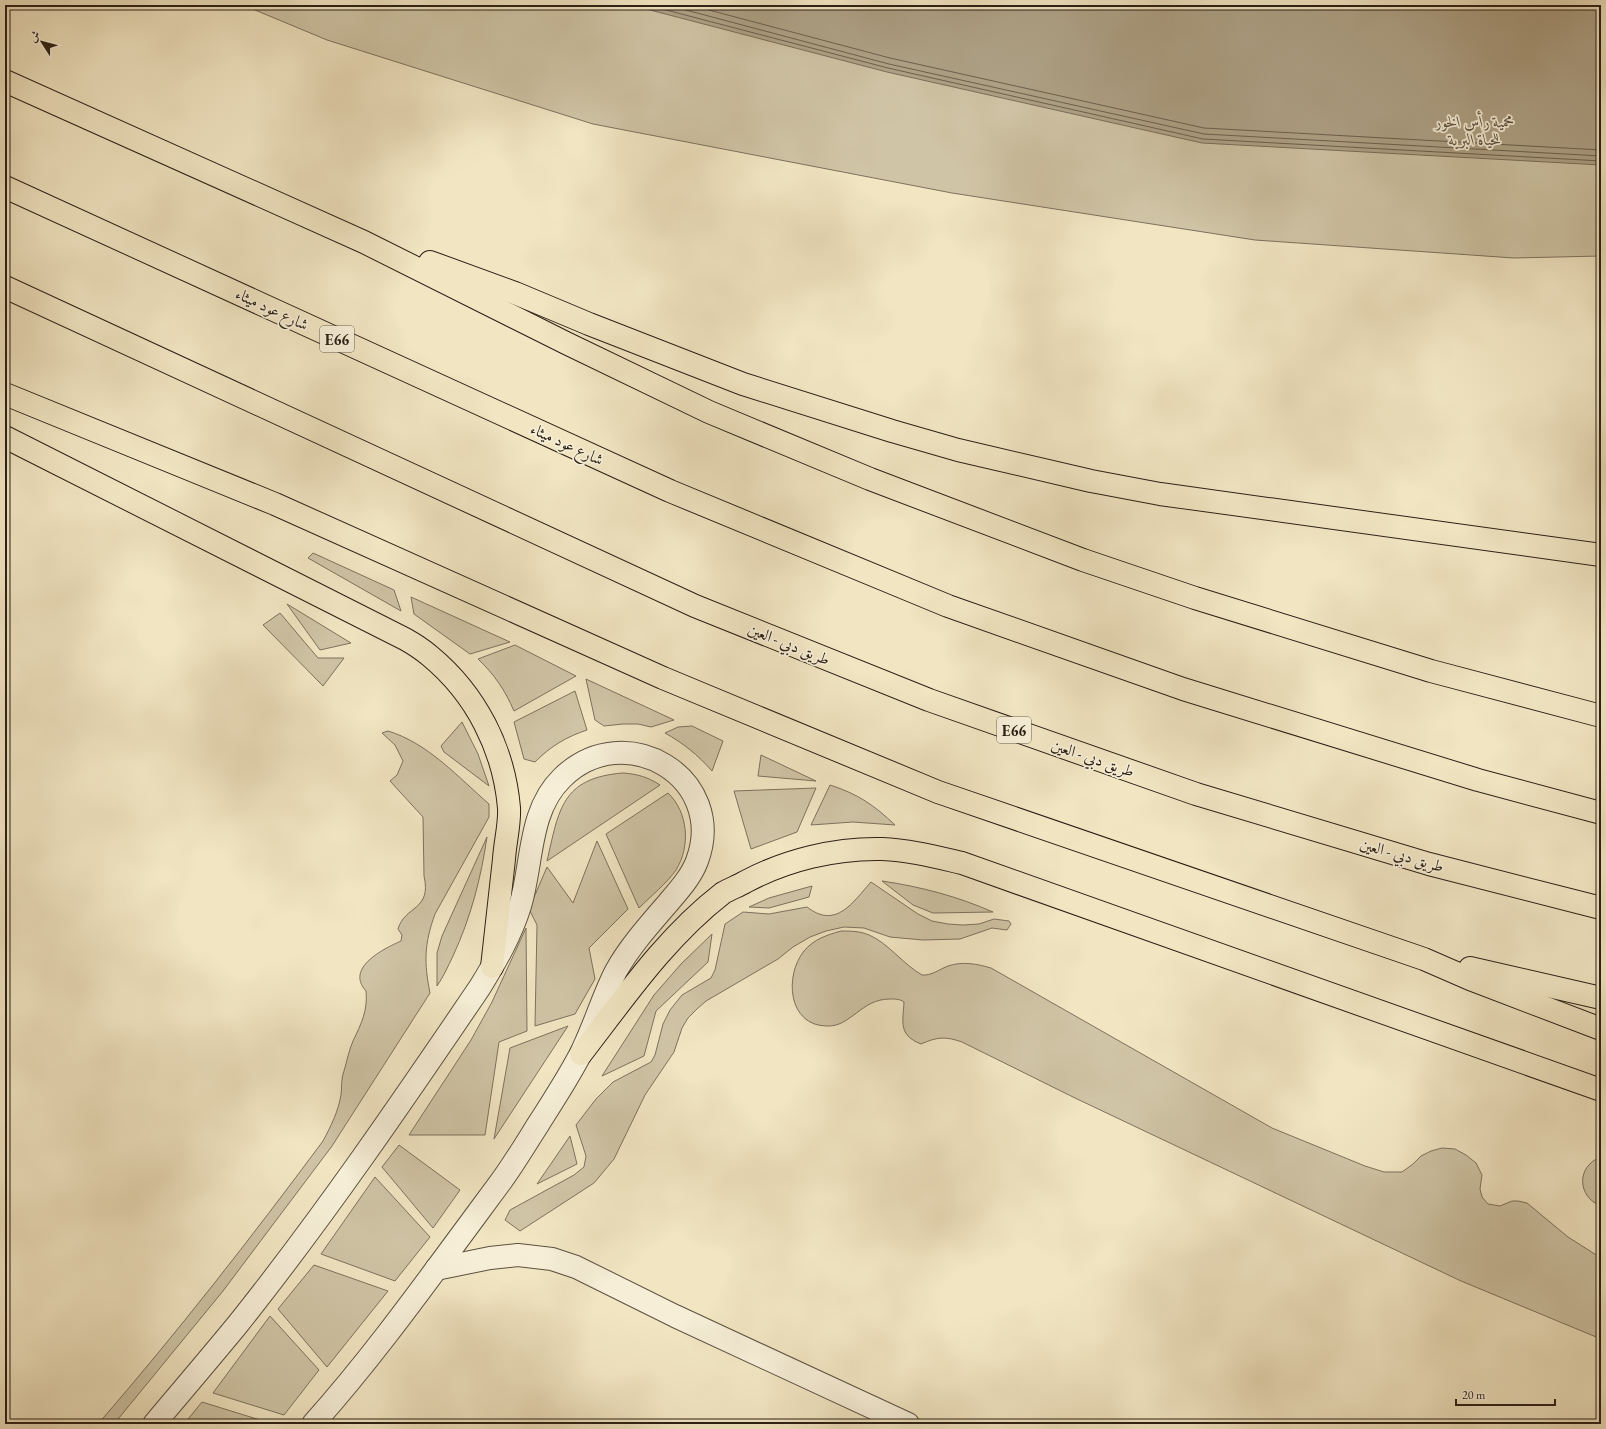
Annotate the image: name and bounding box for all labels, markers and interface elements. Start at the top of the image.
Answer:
north arrow [22,22,62,62]
text: ش [25,28,43,45]
park label: محمية رأس الخور للحياة البرية [1434,110,1515,150]
street label: شارع عود ميثاء [231,283,312,338]
road number: E66 [320,326,354,352]
street label: شارع عود ميثاء [526,418,607,473]
street label: طريق دبي - العين [744,618,833,672]
road number: E66 [997,717,1031,743]
street label: طريق دبي - العين [1048,734,1137,784]
street label: طريق دبي - العين [1357,833,1446,879]
scale bar [1456,1381,1555,1407]
text: 20 m [1462,1387,1486,1403]

